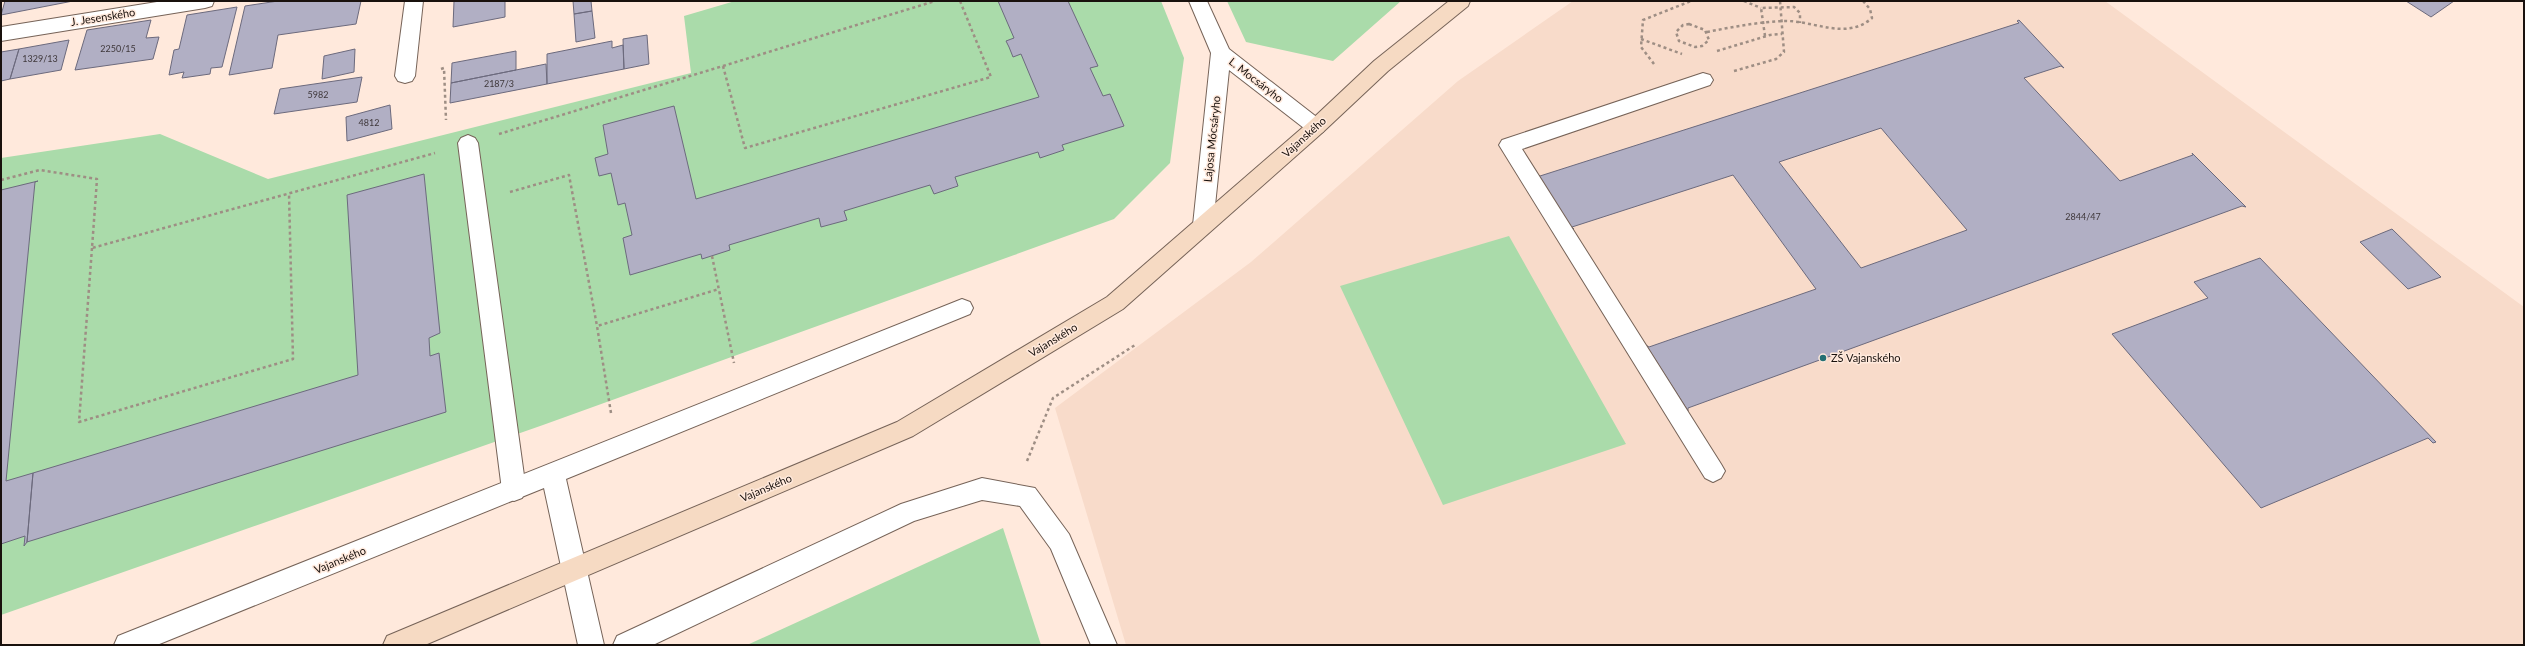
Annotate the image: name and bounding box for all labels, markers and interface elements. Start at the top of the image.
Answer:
street label: J. Jesenského [70,5,136,28]
house number: 2250/15 [100,43,136,54]
house number: 1329/13 [22,53,58,64]
street label: L. Mocsáryho [1227,55,1286,105]
house number: 2187/3 [484,78,514,89]
house number: 5982 [308,89,328,100]
street label: Lajosa Mócsáryho [1200,95,1223,183]
street label: Vajanského [1279,114,1328,160]
house number: 4812 [359,117,379,128]
house number: 2844/47 [2065,211,2101,222]
street label: Vajanského [1026,320,1079,359]
place label: ZŠ Vajanského [1831,351,1901,364]
marker: ZŠ Vajanského [1818,353,1828,363]
street label: Vajanského [738,471,793,504]
street label: Vajanského [312,543,368,576]

